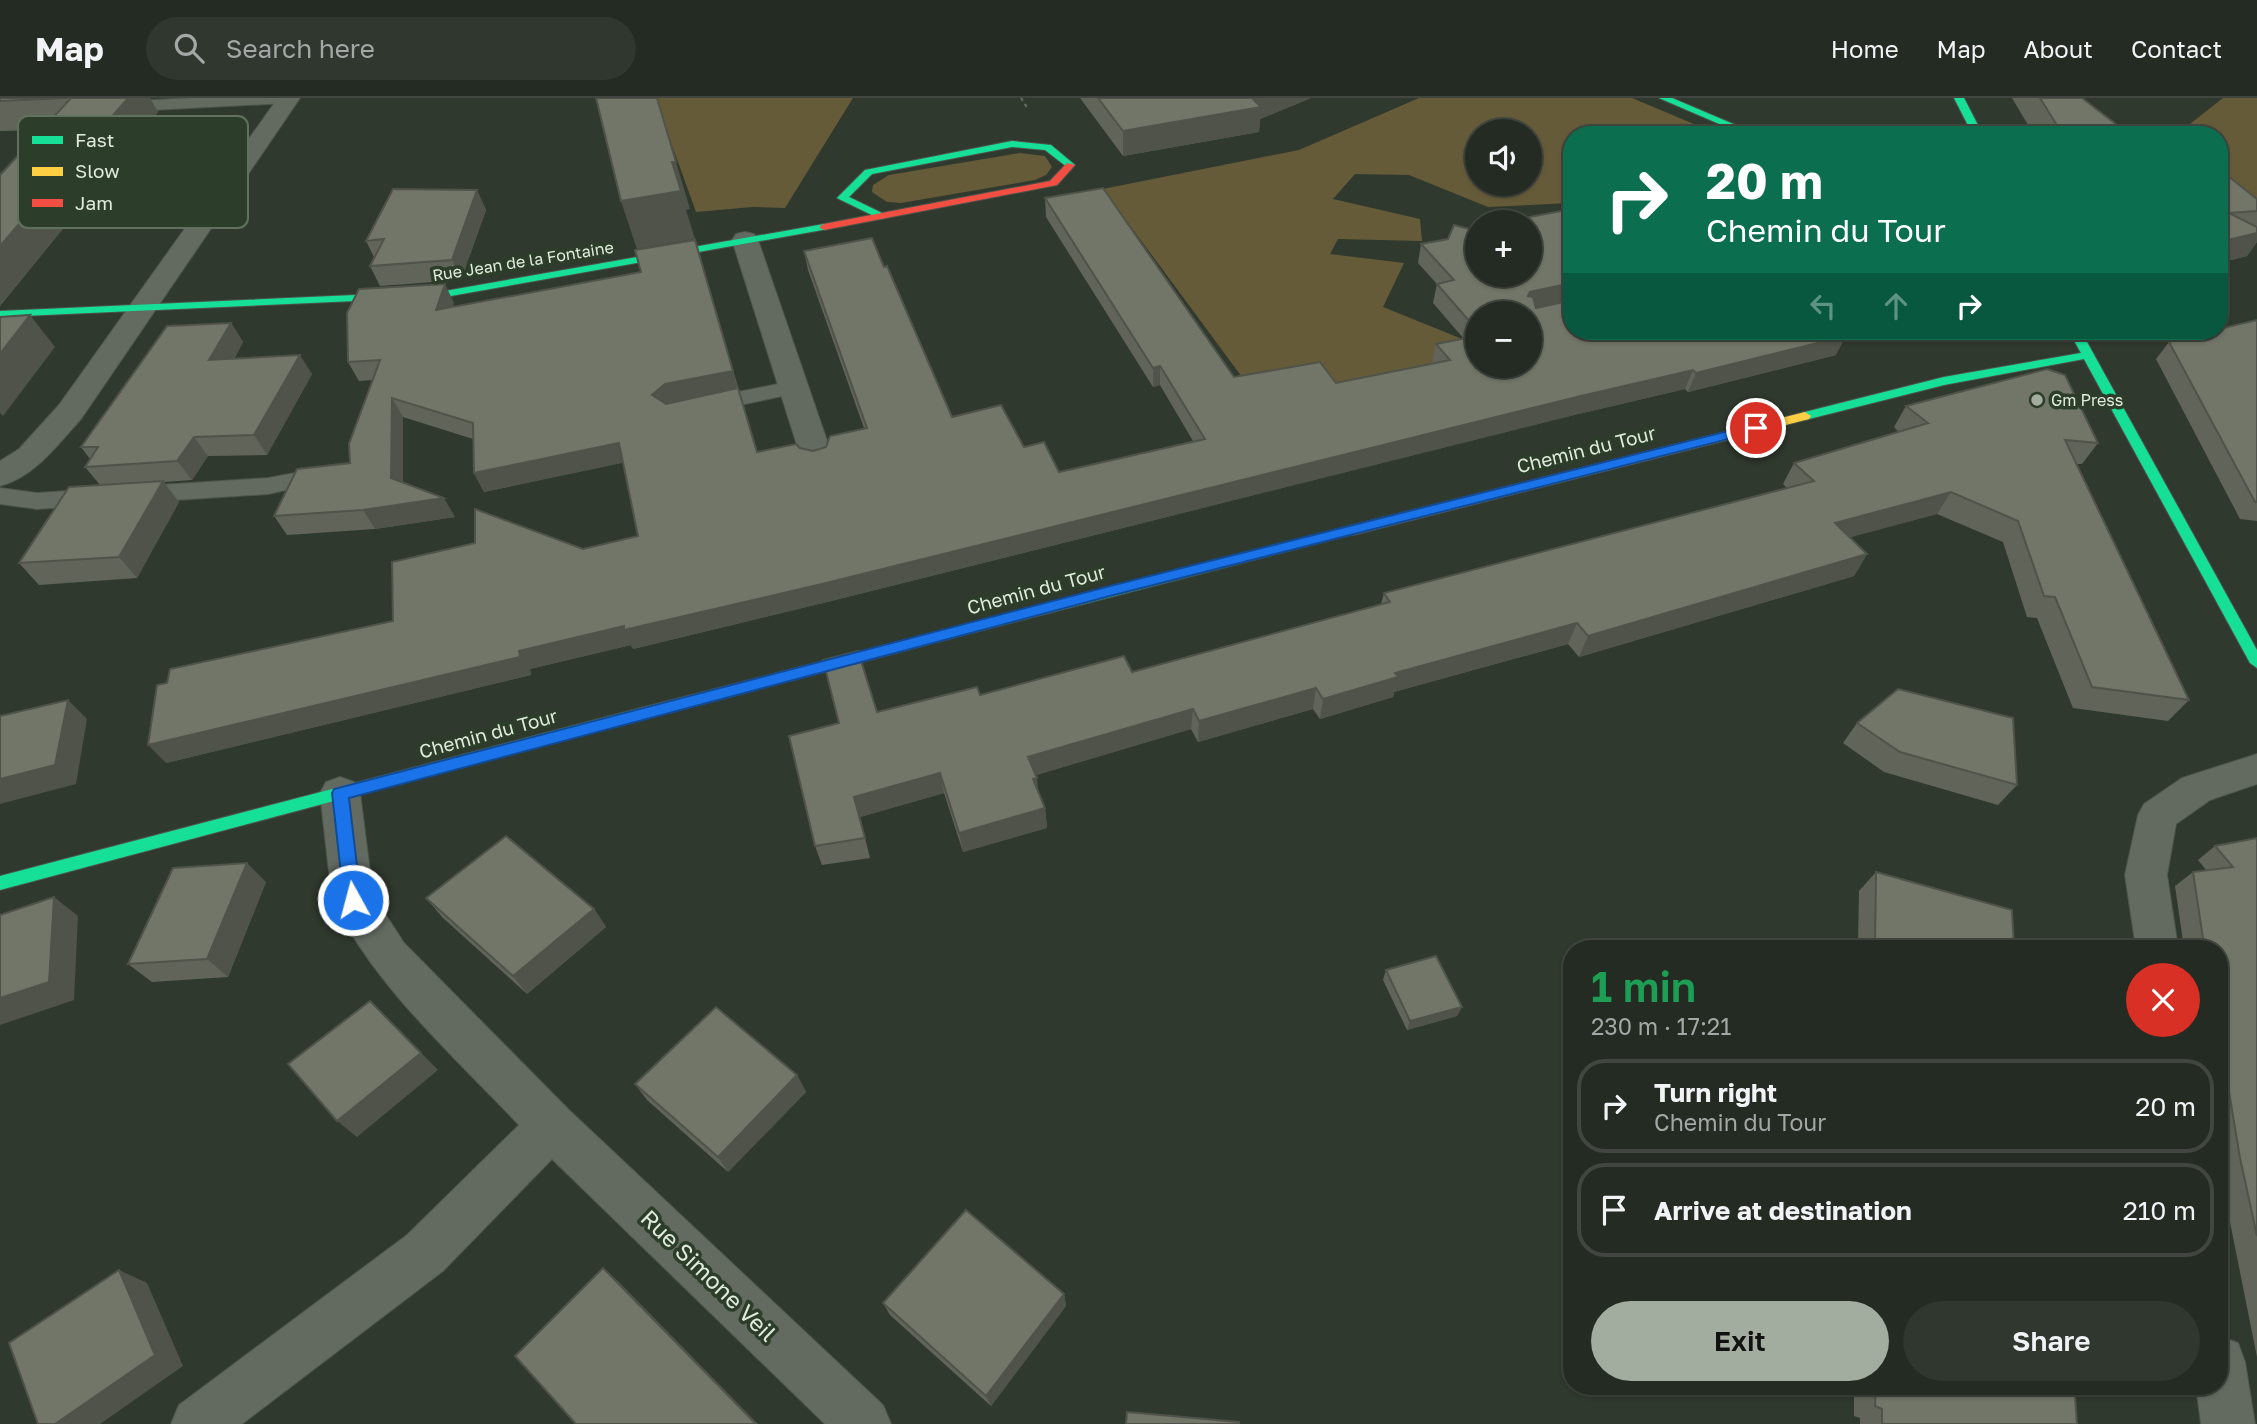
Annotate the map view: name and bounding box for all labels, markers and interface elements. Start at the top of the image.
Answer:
search box [146,17,636,80]
text: Map [35,29,104,68]
icon: search [170,29,208,67]
text: Search here [226,33,375,64]
text: Home [1831,34,1899,63]
text: Map [1937,34,1986,63]
text: About [2024,34,2093,63]
text: Contact [2131,34,2222,63]
legend [18,116,248,228]
map controls [1465,119,1542,378]
button: sound [1465,119,1542,196]
text: Fast [75,128,114,151]
text: 20 m [1706,151,1823,210]
icon: right [1591,154,1682,245]
text: Slow [75,159,120,182]
text: Jam [75,191,113,214]
button: + [1465,210,1542,287]
text: Chemin du Tour [1706,211,1946,249]
street label: Rue Jean de la Fontaine [431,237,615,285]
icon: left [1804,287,1842,325]
icon: ahead [1877,287,1915,325]
icon: right [1950,287,1988,325]
button: − [1465,301,1542,378]
place label: Gm Press [2051,390,2123,410]
marker: Gm Press [2029,392,2045,408]
pin [1726,398,1786,458]
icon: arrive [1737,409,1775,447]
street label: Chemin du Tour [1514,420,1658,477]
street label: Chemin du Tour [964,559,1108,619]
street label: Chemin du Tour [416,703,560,763]
position arrow [316,863,390,937]
text: 1 min [1591,961,1696,1011]
button: close [2126,963,2200,1037]
text: 230 m · 17:21 [1591,1012,1731,1040]
text: Turn right [1654,1077,1777,1108]
icon: right [1595,1087,1633,1125]
text: 20 m [2135,1091,2196,1122]
text: Chemin du Tour [1654,1108,1826,1136]
icon: arrive [1595,1191,1633,1229]
text: Arrive at destination [1654,1195,1912,1226]
text: 210 m [2123,1195,2196,1226]
street label: Rue Simone Veil [635,1203,783,1347]
button: Exit [1591,1301,1889,1381]
button: Share [1903,1301,2200,1381]

